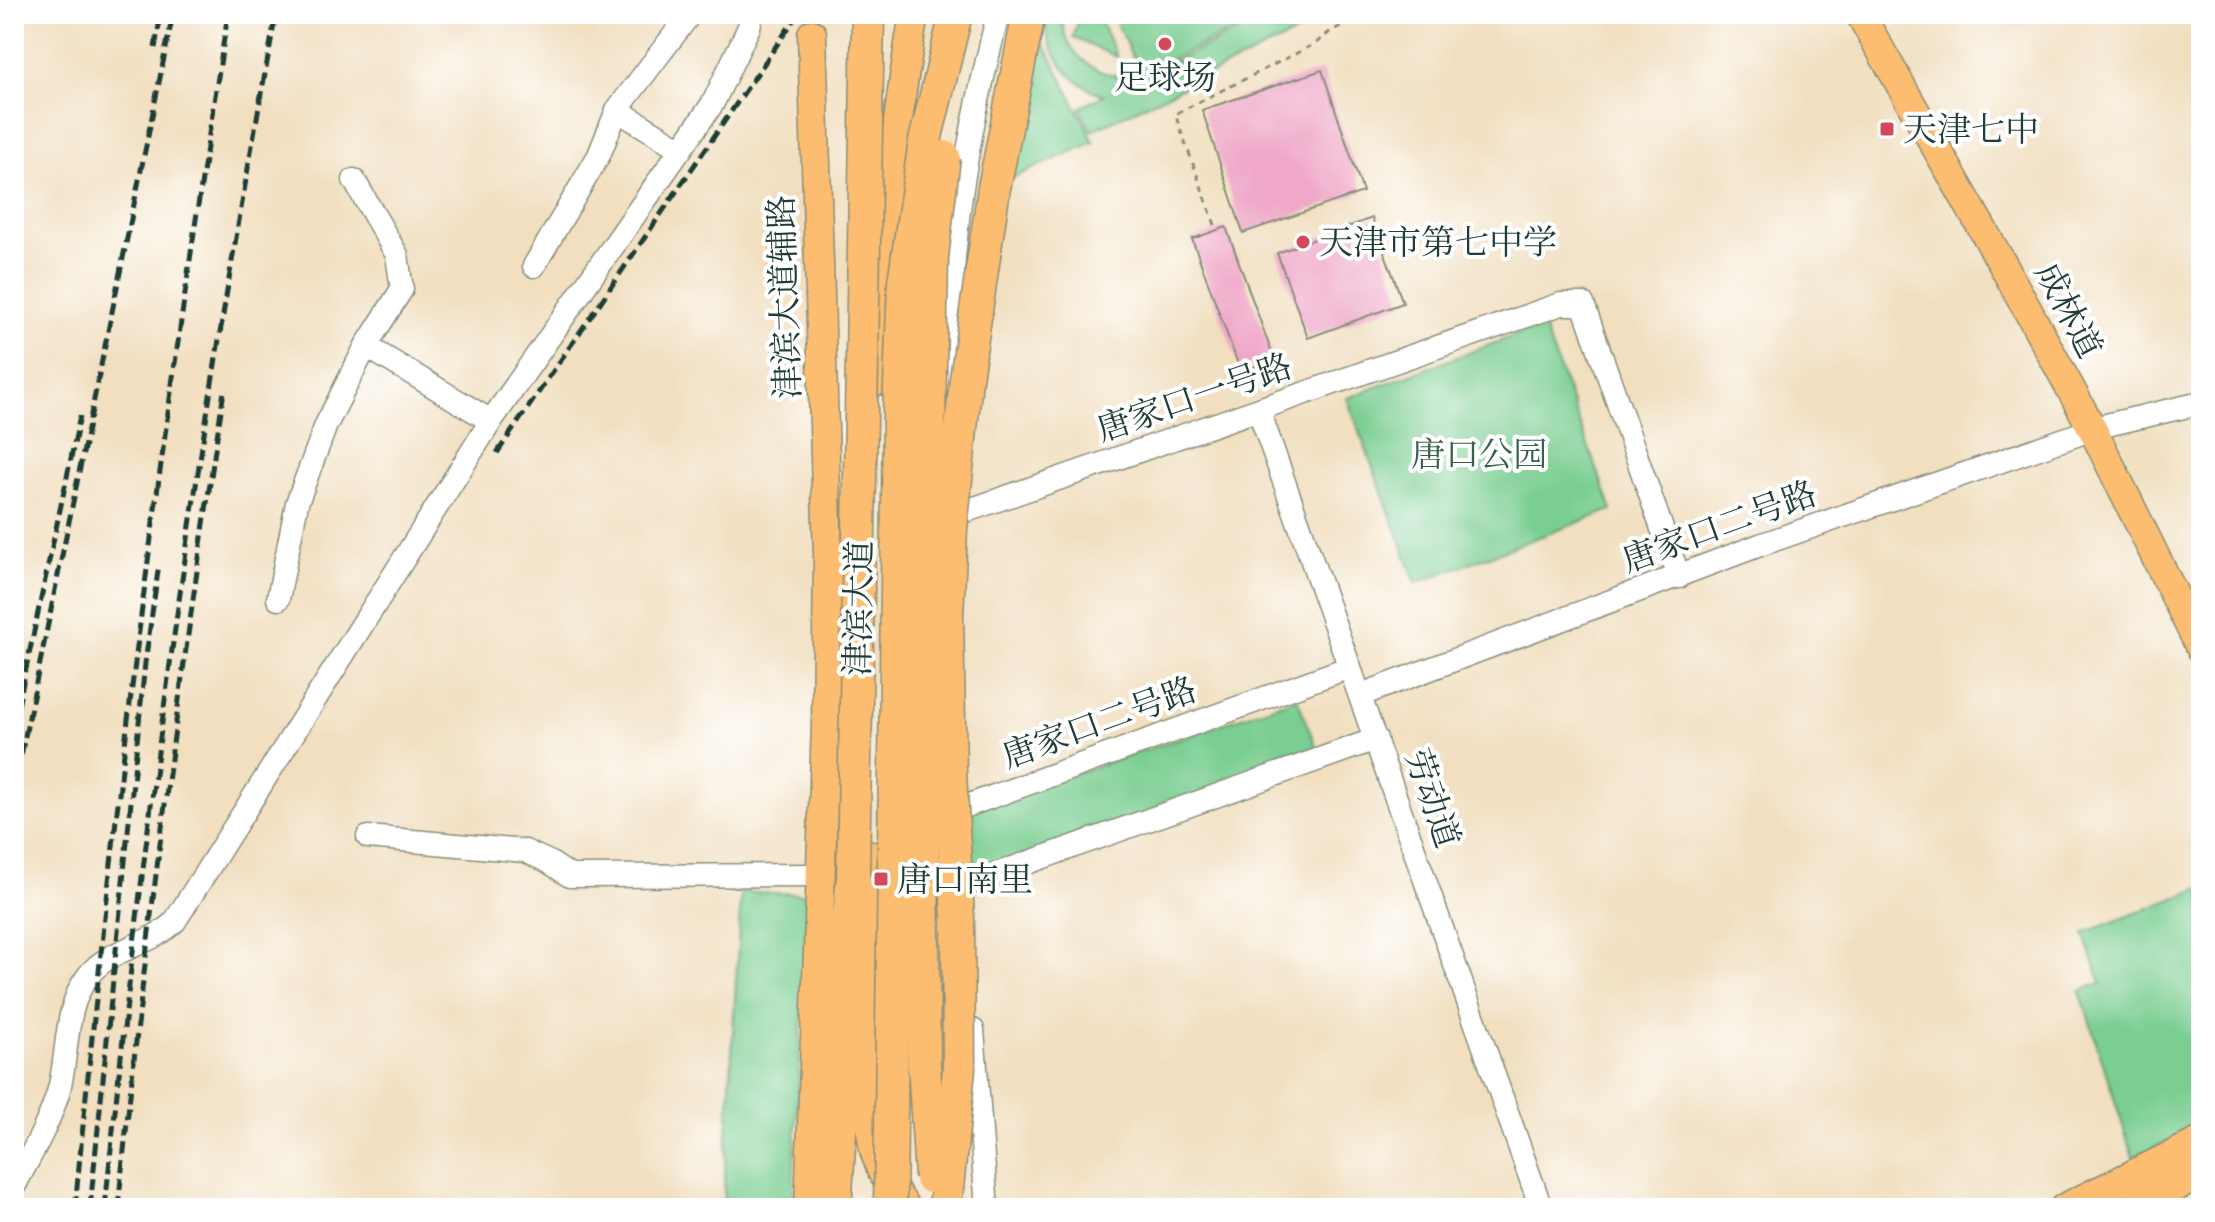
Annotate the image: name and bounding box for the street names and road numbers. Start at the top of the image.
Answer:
street label: 津滨大道辅路 [759,194,816,400]
street label: 成林道 [2020,255,2111,368]
street label: 唐家口一号路 [1091,344,1300,457]
street label: 唐家口二号路 [1616,471,1824,587]
street label: 津滨大道 [836,540,887,676]
street label: 唐家口二号路 [996,667,1204,783]
street label: 劳动道 [1390,743,1469,855]

